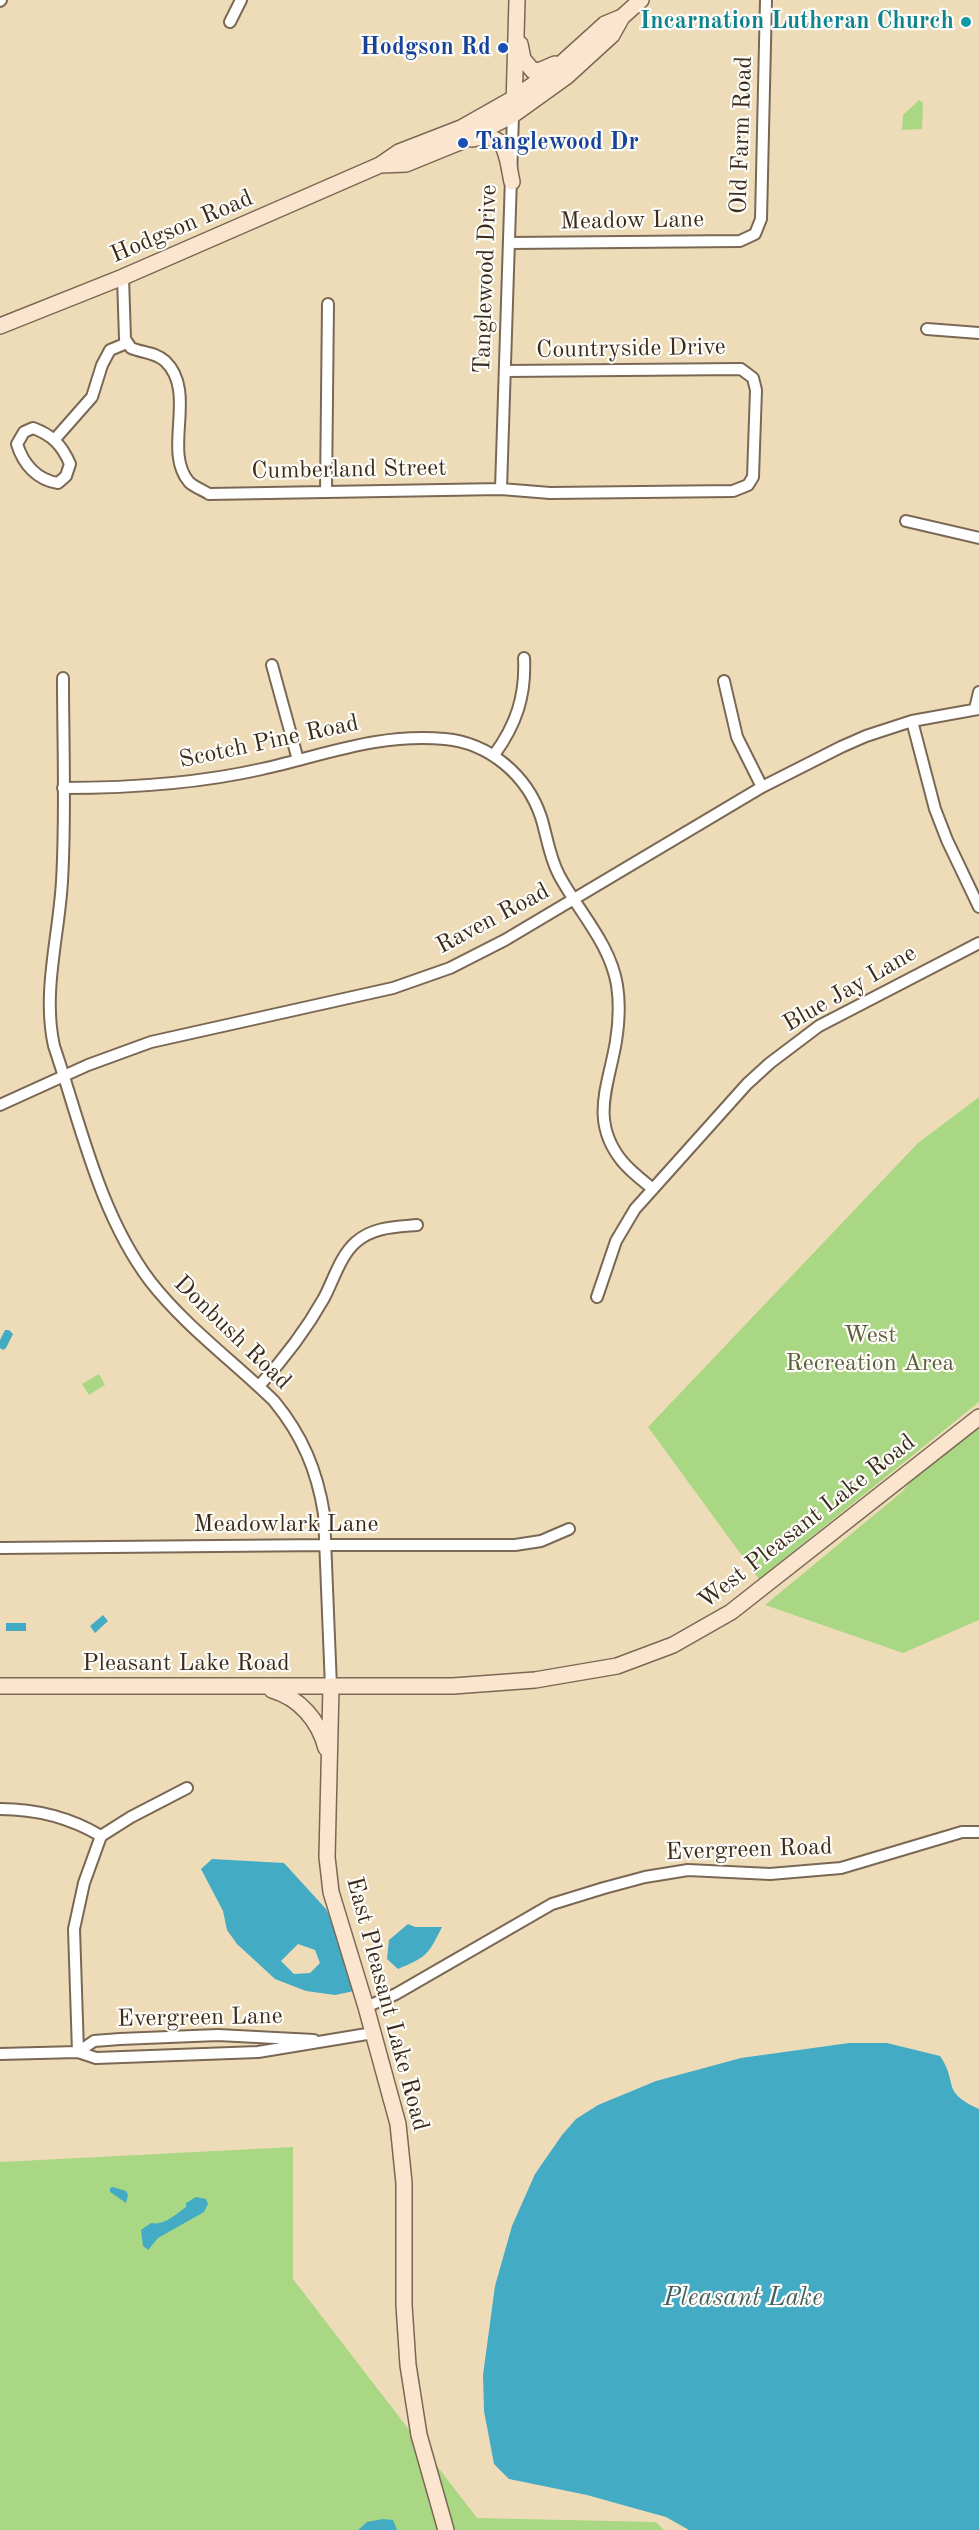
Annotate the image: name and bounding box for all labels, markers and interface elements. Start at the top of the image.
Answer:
place label: Incarnation Lutheran Church [640,8,954,36]
marker: Incarnation Lutheran Church [959,15,973,29]
place label: Hodgson Rd [360,34,491,62]
marker: Hodgson Rd [496,41,510,55]
street label: Old Farm Road [725,55,759,215]
place label: Tanglewood Dr [475,129,639,157]
marker: Tanglewood Dr [456,136,470,150]
street label: Hodgson Road [107,184,257,270]
street label: Tanglewood Drive [468,184,504,374]
street label: Meadow Lane [560,205,704,237]
street label: Countryside Drive [536,333,726,365]
street label: Cumberland Street [251,454,447,486]
street label: Scotch Pine Road [177,709,361,775]
street label: Raven Road [431,877,555,961]
street label: Blue Jay Lane [778,939,922,1039]
street label: Donbush Road [167,1270,297,1396]
park label: West Recreation Area [786,1322,954,1378]
street label: West Pleasant Lake Road [693,1428,921,1616]
street label: Meadowlark Lane [194,1511,378,1539]
street label: Pleasant Lake Road [82,1650,290,1678]
street label: Evergreen Road [665,1833,833,1867]
street label: East Pleasant Lake Road [339,1874,435,2134]
street label: Evergreen Lane [117,2002,283,2034]
water label: Pleasant Lake [663,2282,823,2314]

